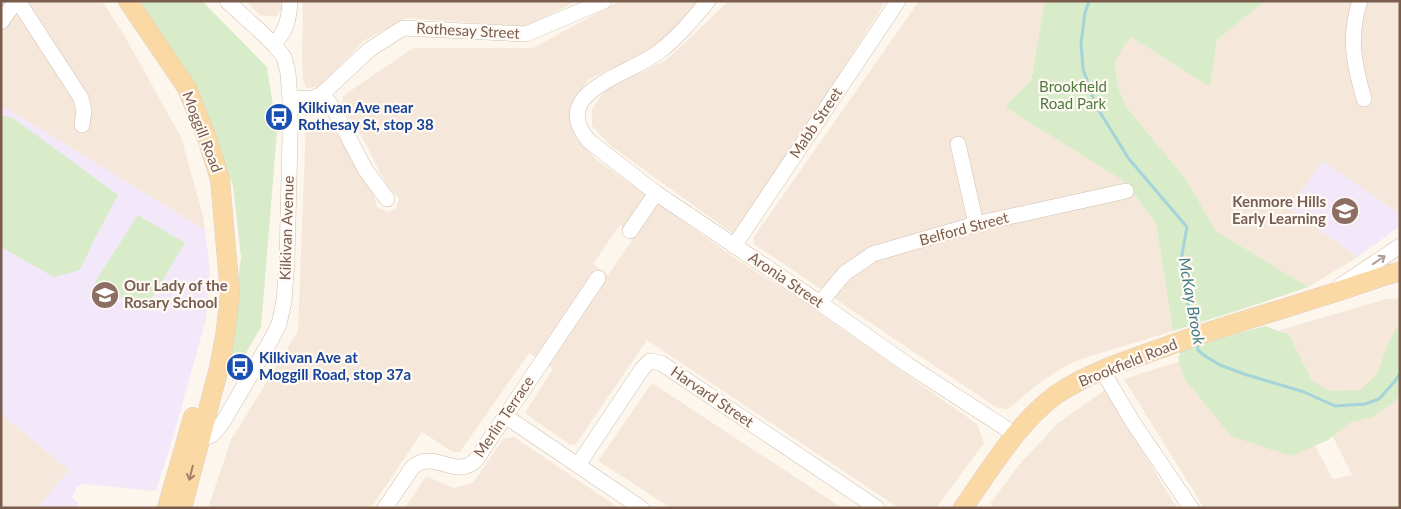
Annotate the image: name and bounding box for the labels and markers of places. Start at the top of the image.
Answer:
place label: Kilkivan Ave near Rothesay St, stop 38 [298,98,434,133]
bus stop icon: Kilkivan Ave near Rothesay St, stop 38 [264,102,294,132]
place label: Kenmore Hills Early Learning [1232,192,1326,227]
school or university icon: Kenmore Hills Early Learning [1330,196,1360,226]
place label: Our Lady of the Rosary School [124,276,228,311]
school or university icon: Our Lady of the Rosary School [90,280,120,310]
place label: Kilkivan Ave at Moggill Road, stop 37a [259,348,411,383]
bus stop icon: Kilkivan Ave at Moggill Road, stop 37a [225,352,255,382]

